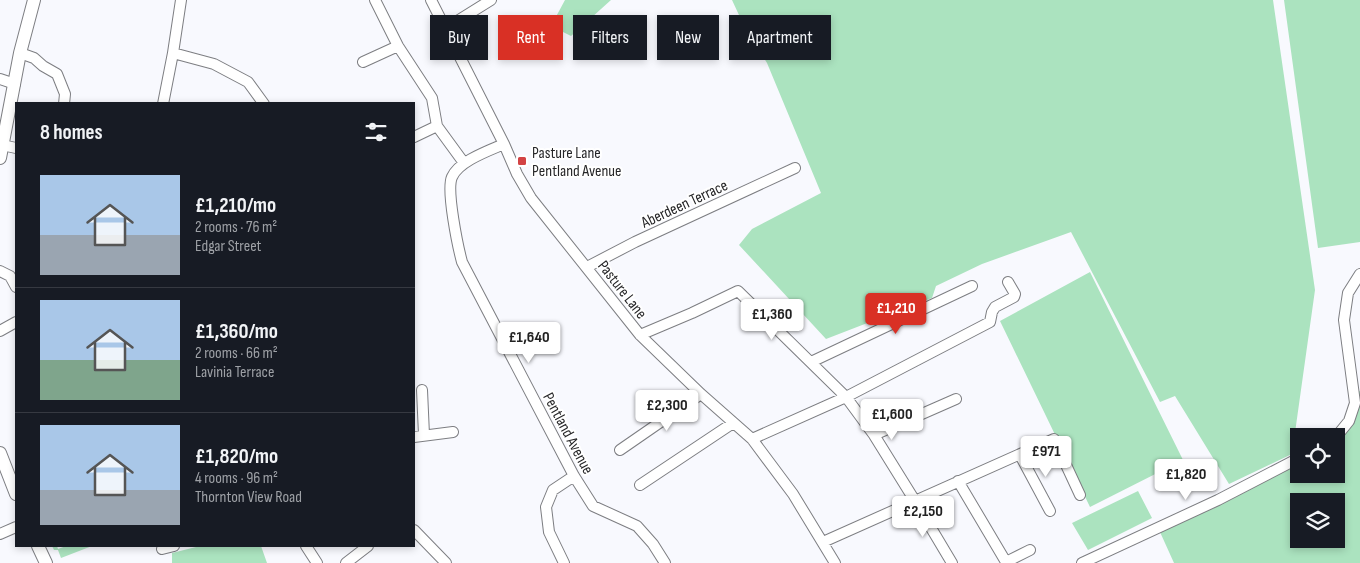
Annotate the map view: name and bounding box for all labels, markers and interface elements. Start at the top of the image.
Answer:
chip: Buy [430,15,488,60]
chip: Rent [498,15,563,60]
chip: Filters [573,15,647,60]
chip: New [657,15,719,60]
chip: Apartment [729,15,831,60]
icon: filters [362,118,390,146]
text: 8 homes [40,120,103,145]
place label: Pasture Lane Pentland Avenue [532,144,621,181]
marker: Pasture Lane Pentland Avenue [516,155,528,167]
street label: Aberdeen Terrace [638,176,731,233]
text: £1,210/mo [195,193,276,218]
icon: home [80,195,140,255]
text: 2 rooms · 76 m² [195,218,277,237]
text: Edgar Street [195,237,261,256]
street label: Pasture Lane [593,257,650,323]
pin: £1,210 [855,292,937,335]
pin: £1,360 [731,298,813,341]
text: £1,210 [876,299,916,318]
text: £1,360 [752,305,792,324]
text: £1,360/mo [195,319,278,344]
icon: home [80,320,140,380]
pin: £1,640 [488,322,570,364]
text: £1,640 [508,328,550,347]
text: 2 rooms · 66 m² [195,344,278,363]
text: Lavinia Terrace [195,363,274,382]
street label: Pentland Avenue [538,390,597,478]
pin: £2,300 [626,390,708,432]
text: £2,300 [646,396,688,415]
pin: £1,600 [851,398,933,441]
text: £1,600 [871,405,913,424]
map controls [1290,428,1345,548]
button: locate [1290,428,1345,483]
pin: £971 [1016,436,1076,478]
text: £971 [1031,442,1061,461]
text: £1,820/mo [195,444,278,469]
icon: home [80,445,140,505]
pin: £1,820 [1145,458,1227,501]
text: £1,820 [1166,465,1206,484]
text: 4 rooms · 96 m² [195,469,278,488]
text: Thornton View Road [195,488,302,507]
button: layers [1290,493,1345,548]
pin: £2,150 [882,496,964,538]
text: £2,150 [903,502,943,521]

